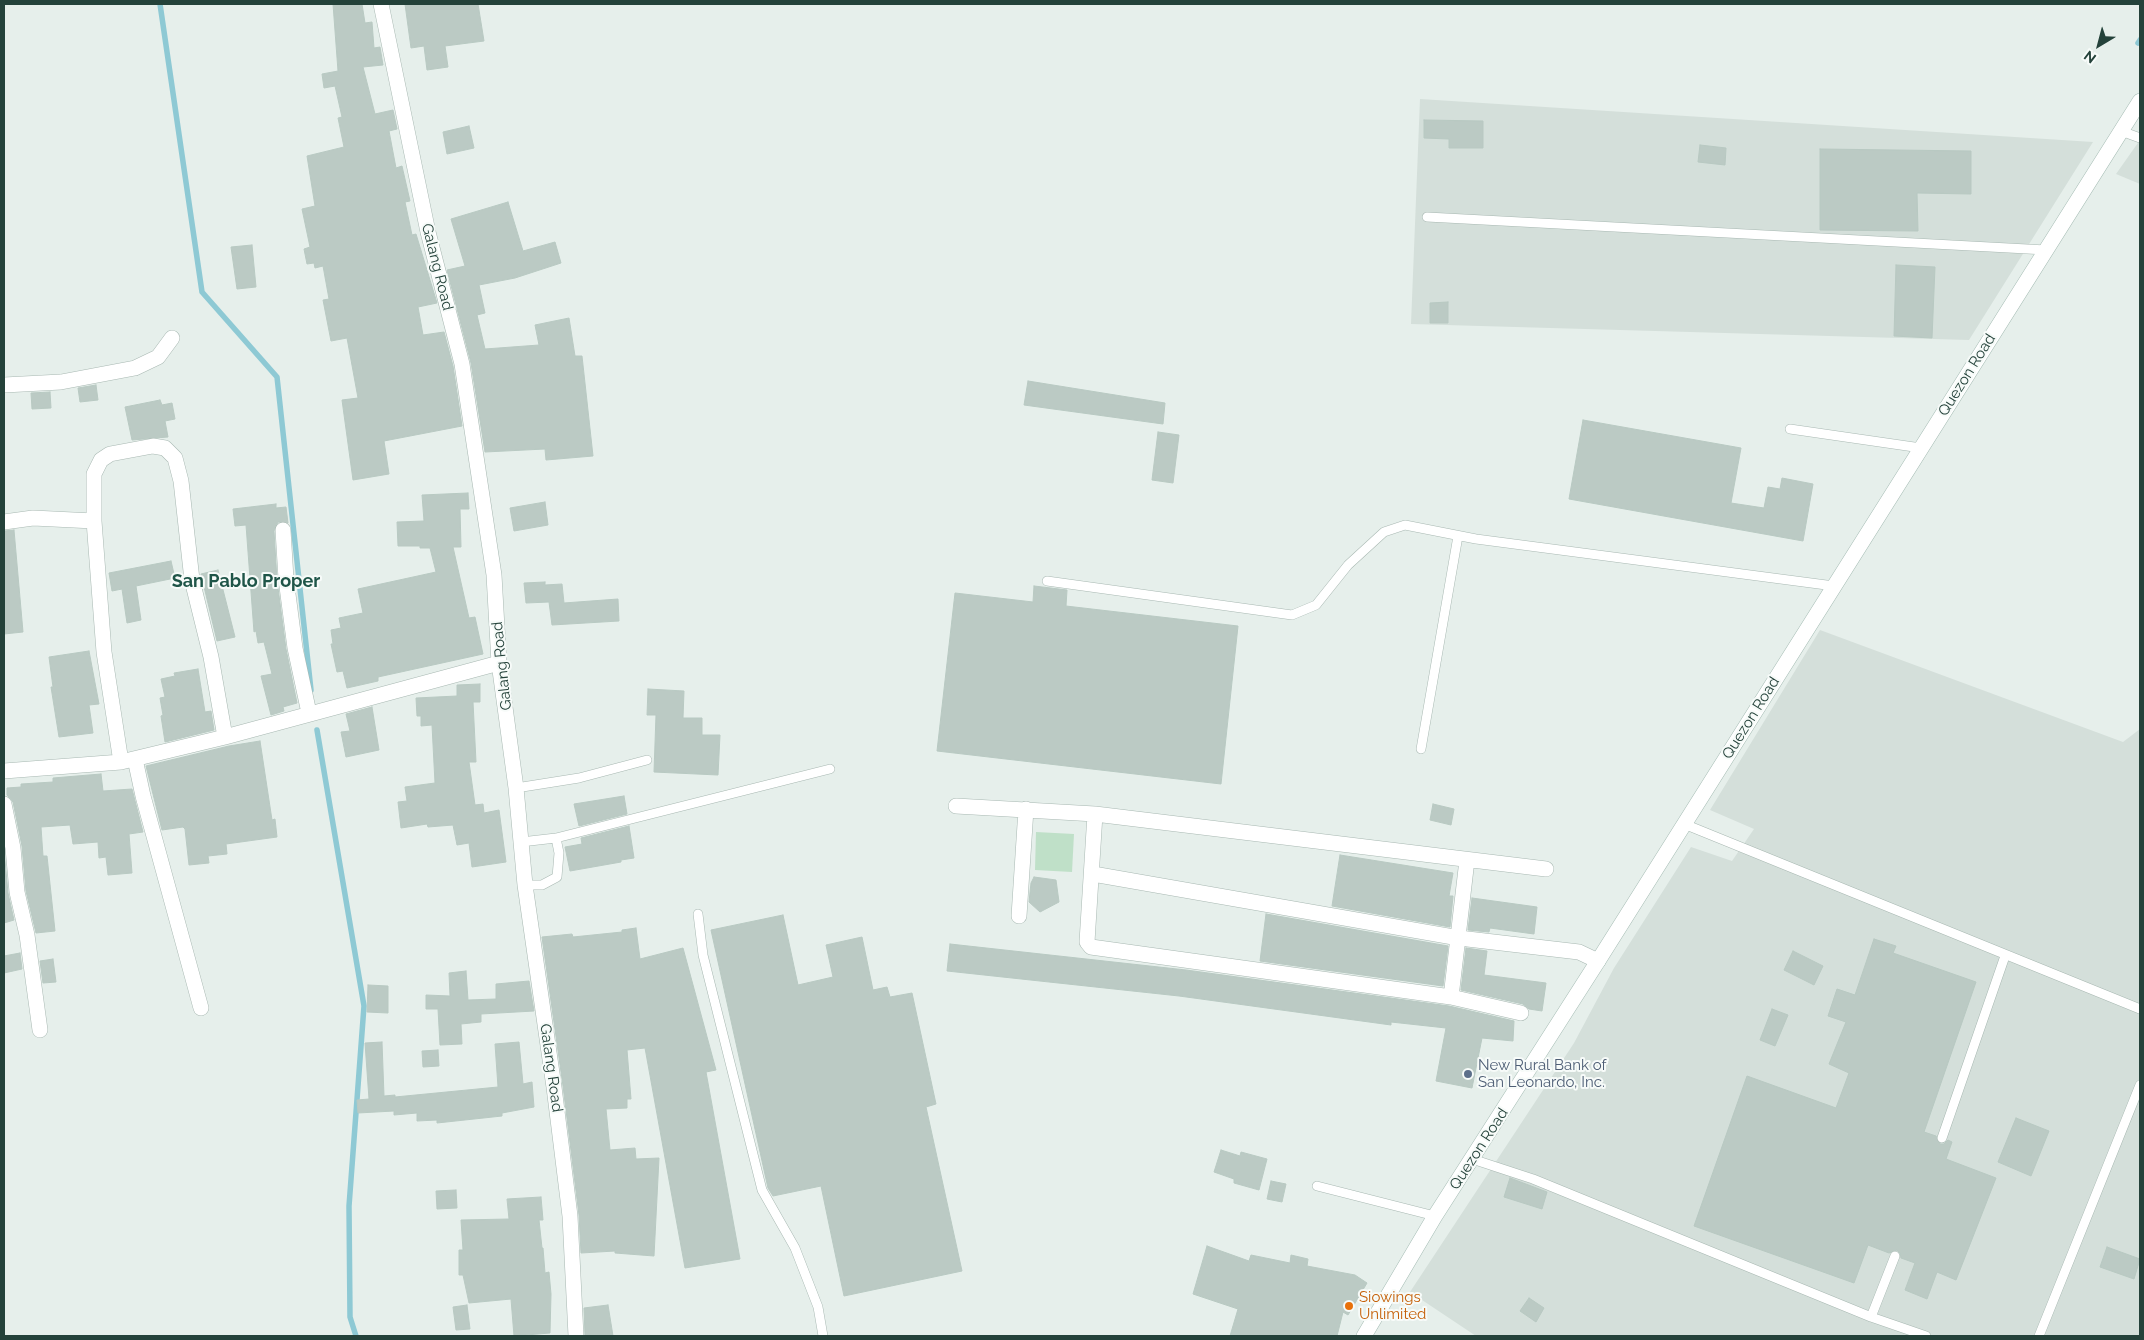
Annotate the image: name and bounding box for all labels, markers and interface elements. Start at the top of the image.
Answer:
north arrow [2074,20,2124,70]
text: N [2081,47,2099,67]
street label: Galang Road [418,222,456,312]
street label: Quezon Road [1935,331,1999,419]
district label: San Pablo Proper [172,571,320,593]
street label: Galang Road [488,621,516,711]
street label: Quezon Road [1719,674,1783,762]
street label: Galang Road [536,1023,566,1113]
place label: New Rural Bank of San Leonardo, Inc. [1478,1056,1606,1091]
marker: New Rural Bank of San Leonardo, Inc. [1462,1068,1474,1080]
street label: Quezon Road [1446,1105,1512,1193]
place label: Siowings Unlimited [1359,1288,1426,1323]
marker: Siowings Unlimited [1343,1300,1355,1312]

